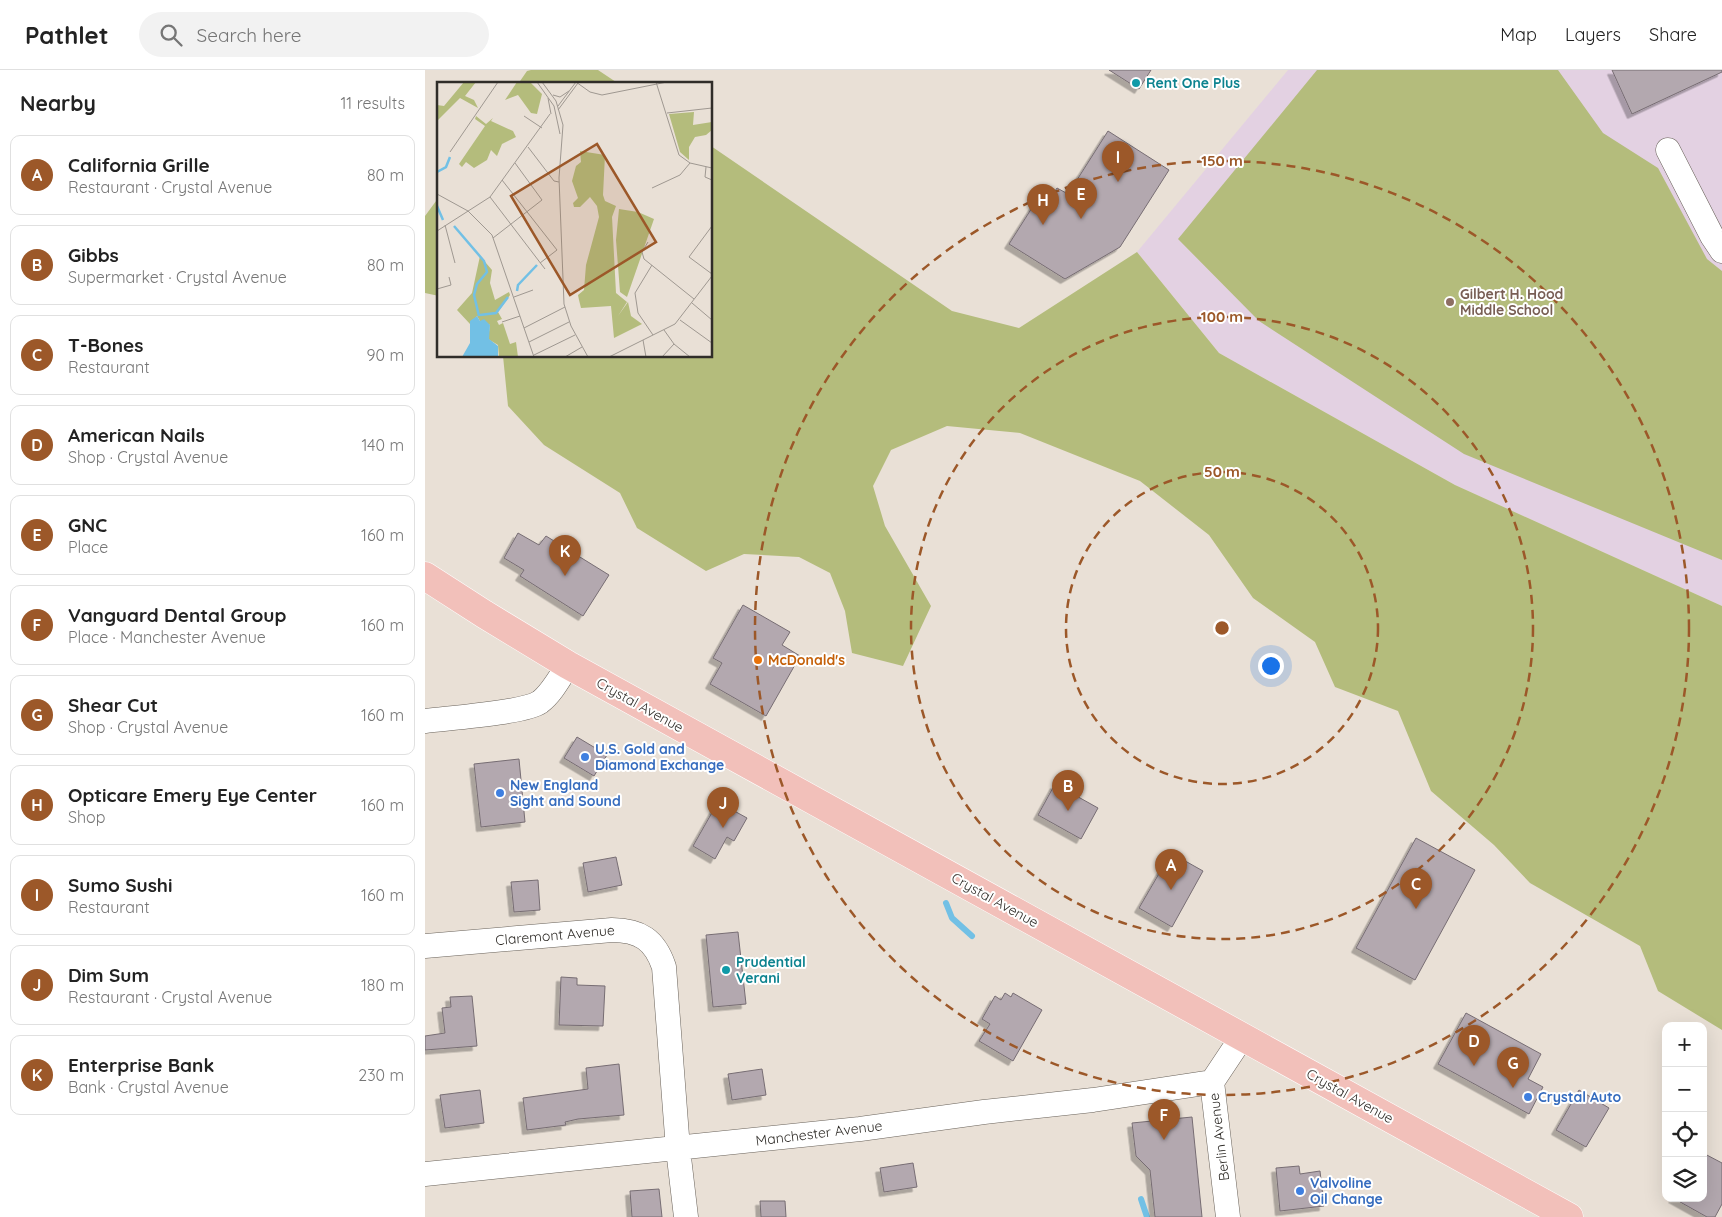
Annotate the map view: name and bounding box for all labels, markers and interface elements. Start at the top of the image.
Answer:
search box [139,12,489,57]
text: Pathlet [25,20,109,50]
icon: search [157,21,185,49]
text: Search here [197,23,301,47]
text: Map [1500,23,1537,46]
text: Layers [1565,23,1621,46]
text: Share [1649,23,1697,46]
place label: Rent One Plus [1146,74,1240,92]
marker: Rent One Plus [1130,77,1142,89]
inset map [437,82,713,358]
text: Nearby [20,90,96,116]
text: 11 results [340,93,405,113]
pin: I [1102,141,1134,182]
text: 150 m [1201,151,1243,170]
text: California Grille [68,153,210,177]
text: A [32,165,42,185]
text: 80 m [367,165,404,185]
text: Restaurant · Crystal Avenue [68,177,272,197]
pin: E [1065,178,1097,219]
pin: H [1027,184,1059,225]
text: Gibbs [68,243,119,267]
text: B [32,255,42,275]
text: 80 m [367,255,404,275]
text: Supermarket · Crystal Avenue [68,267,287,287]
place label: Gilbert H. Hood Middle School [1460,285,1563,319]
marker: Gilbert H. Hood Middle School [1444,296,1456,308]
text: 100 m [1201,307,1243,326]
text: T-Bones [68,333,143,357]
text: C [32,345,42,365]
text: 90 m [367,345,404,365]
text: Restaurant [68,357,150,377]
text: American Nails [68,423,205,447]
text: D [31,435,43,455]
text: 140 m [361,435,404,455]
text: Shop · Crystal Avenue [68,447,228,467]
text: 50 m [1204,462,1240,481]
text: GNC [68,513,107,537]
text: E [32,525,42,545]
text: 160 m [361,525,404,545]
pin: K [549,535,581,576]
text: Place [68,537,108,557]
text: Vanguard Dental Group [68,603,286,627]
text: F [33,615,42,635]
text: 160 m [361,615,404,635]
centre of rings [1213,619,1231,637]
text: Place · Manchester Avenue [68,627,266,647]
place label: McDonald's [768,651,845,669]
your location [1258,653,1284,679]
marker: McDonald's [752,654,764,666]
street label: Crystal Avenue [593,674,687,736]
text: Shear Cut [68,693,158,717]
text: G [31,705,43,725]
text: 160 m [361,705,404,725]
text: Shop · Crystal Avenue [68,717,228,737]
place label: U.S. Gold and Diamond Exchange [595,740,724,774]
marker: U.S. Gold and Diamond Exchange [579,751,591,763]
pin: B [1052,770,1084,811]
place label: New England Sight and Sound [510,776,621,810]
text: Opticare Emery Eye Center [68,783,317,807]
marker: New England Sight and Sound [494,787,506,799]
pin: J [707,787,739,828]
text: H [31,795,43,815]
text: 160 m [361,795,404,815]
text: Shop [68,807,105,827]
pin: A [1155,849,1187,890]
pin: C [1400,868,1432,909]
street label: Crystal Avenue [948,869,1042,931]
text: Sumo Sushi [68,873,172,897]
text: I [35,885,39,905]
text: 160 m [361,885,404,905]
text: Restaurant [68,897,150,917]
street label: Claremont Avenue [495,921,615,949]
place label: Prudential Verani [736,953,806,987]
text: Dim Sum [68,963,149,987]
marker: Prudential Verani [720,964,732,976]
text: J [33,975,41,995]
text: 180 m [361,975,404,995]
text: Restaurant · Crystal Avenue [68,987,272,1007]
map controls [1662,1022,1707,1202]
button: + [1662,1022,1707,1067]
pin: D [1458,1025,1490,1066]
pin: G [1497,1047,1529,1088]
text: Enterprise Bank [68,1053,214,1077]
text: K [32,1065,42,1085]
text: 230 m [358,1065,404,1085]
street label: Crystal Avenue [1303,1065,1397,1127]
button: − [1662,1067,1707,1112]
text: Bank · Crystal Avenue [68,1077,229,1097]
place label: Crystal Auto [1538,1088,1622,1106]
marker: Crystal Auto [1522,1091,1534,1103]
street label: Berlin Avenue [1205,1092,1233,1182]
pin: F [1148,1099,1180,1140]
button: locate [1662,1112,1707,1157]
street label: Manchester Avenue [755,1116,883,1150]
button: layers [1662,1157,1707,1202]
place label: Valvoline Oil Change [1310,1174,1383,1208]
marker: Valvoline Oil Change [1294,1185,1306,1197]

